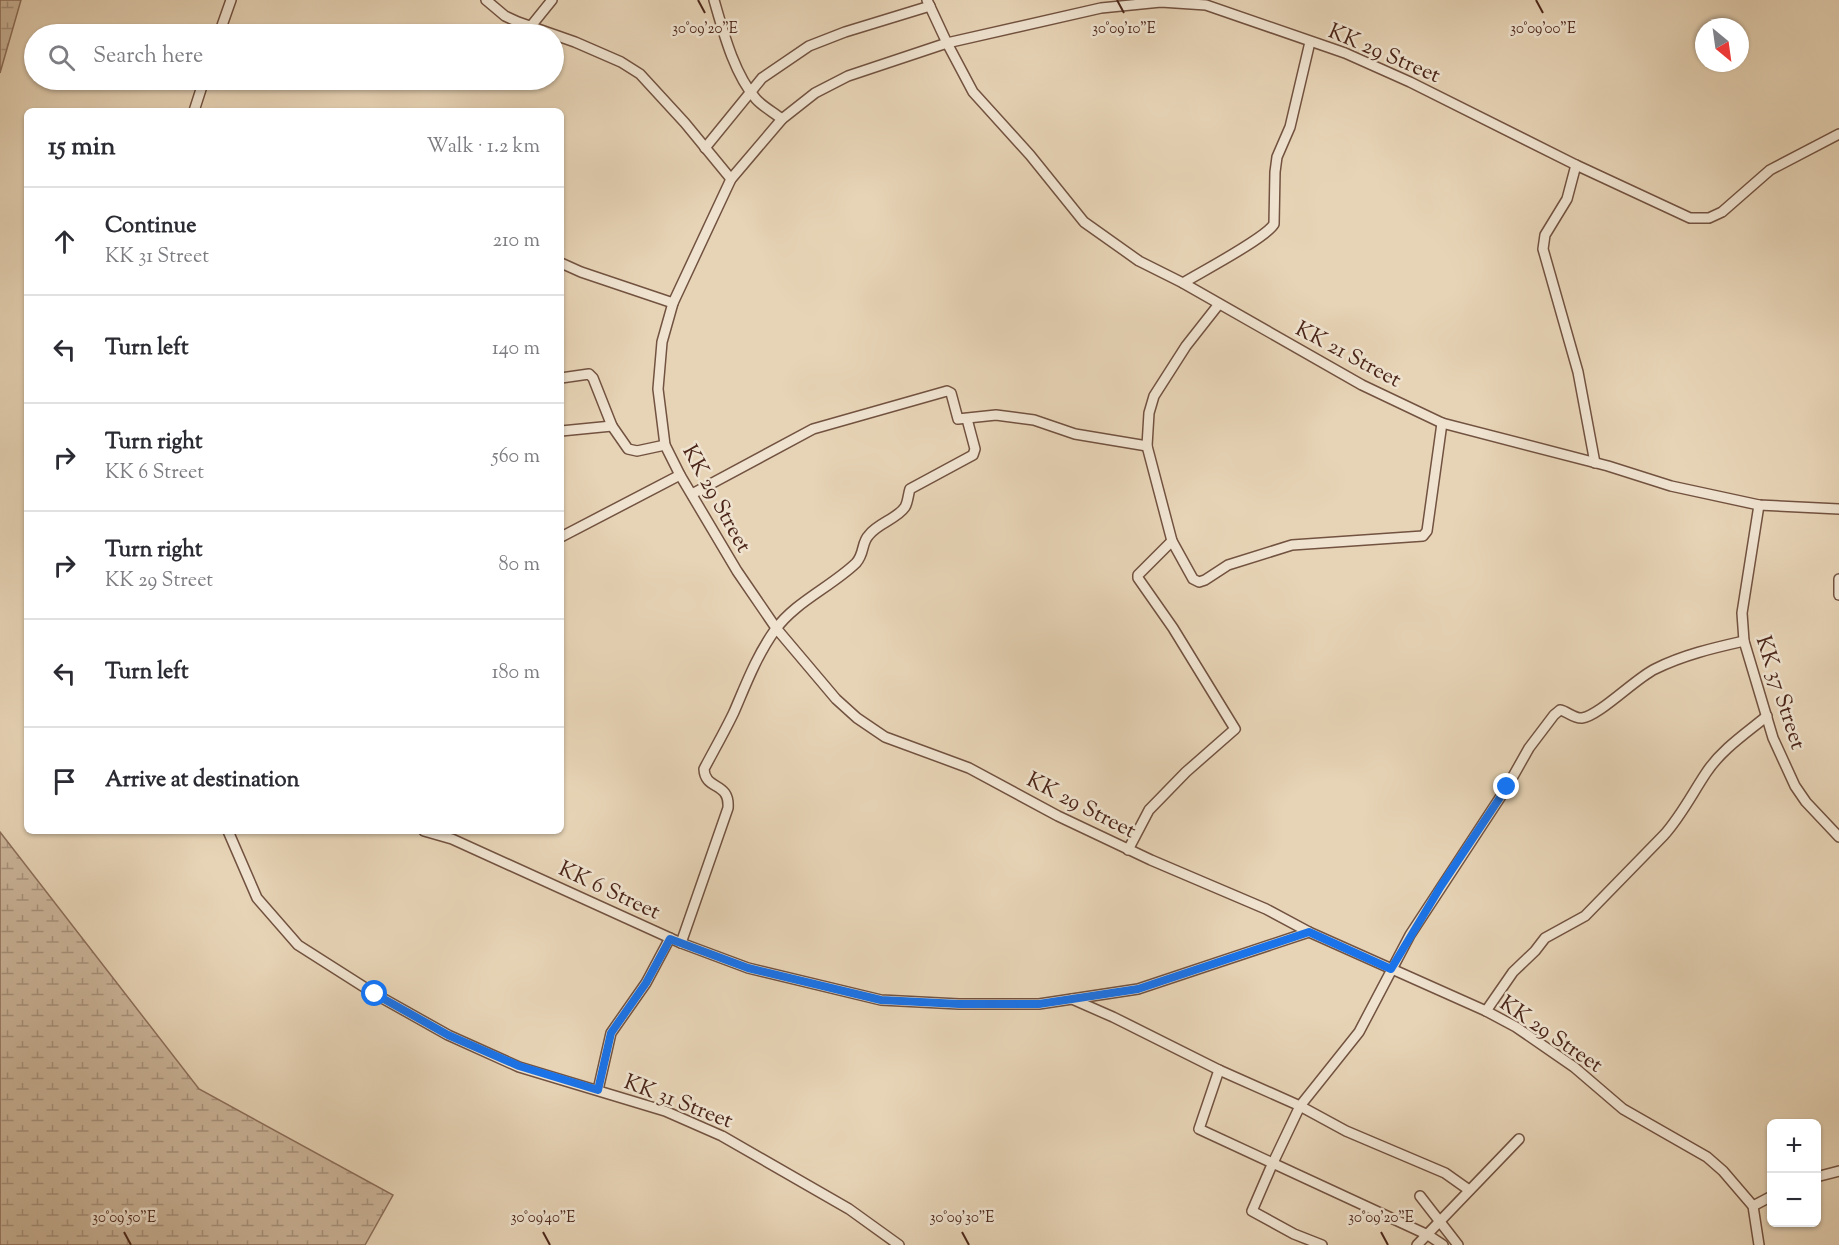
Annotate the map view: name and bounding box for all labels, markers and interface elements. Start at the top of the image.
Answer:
street label: KK 29 Street [1323,17,1445,93]
north arrow [1695,18,1749,72]
text: 30°09'20"E [672,19,738,40]
text: 30°09'10"E [1092,19,1156,40]
text: 30°09'00"E [1510,19,1576,40]
search box [24,24,564,90]
icon: search [45,41,78,74]
text: Search here [93,41,203,73]
text: 15 min [48,129,116,166]
text: Walk · 1.2 km [427,133,540,162]
text: Continue [105,211,196,243]
icon: ahead [48,225,81,258]
text: 210 m [493,227,540,256]
text: KK 31 Street [105,243,209,272]
street label: KK 21 Street [1289,314,1407,397]
icon: left [48,333,81,366]
text: Turn left [105,333,188,365]
text: 140 m [492,335,540,364]
text: Turn right [105,427,202,459]
street label: KK 29 Street [673,440,758,560]
icon: right [48,441,81,474]
text: 560 m [492,443,540,472]
text: KK 6 Street [105,459,204,488]
text: Turn right [105,535,202,567]
icon: right [48,549,81,582]
text: 80 m [499,551,540,580]
text: KK 29 Street [105,567,213,596]
street label: KK 37 Street [1746,632,1813,754]
icon: left [48,657,81,690]
text: Turn left [105,657,188,689]
text: 180 m [492,659,540,688]
icon: arrive [48,765,81,798]
text: Arrive at destination [105,765,300,797]
street label: KK 29 Street [1020,765,1141,848]
route end [1493,773,1519,799]
street label: KK 6 Street [553,854,665,929]
route start [361,980,387,1006]
street label: KK 29 Street [1492,989,1609,1082]
street label: KK 31 Street [619,1067,738,1138]
map controls [1767,1119,1821,1227]
button: + [1767,1119,1821,1173]
button: − [1767,1173,1821,1227]
text: 30°09'50"E [92,1208,156,1229]
text: 30°09'40"E [511,1208,575,1229]
text: 30°09'30"E [930,1208,994,1229]
text: 30°09'20"E [1348,1208,1414,1229]

